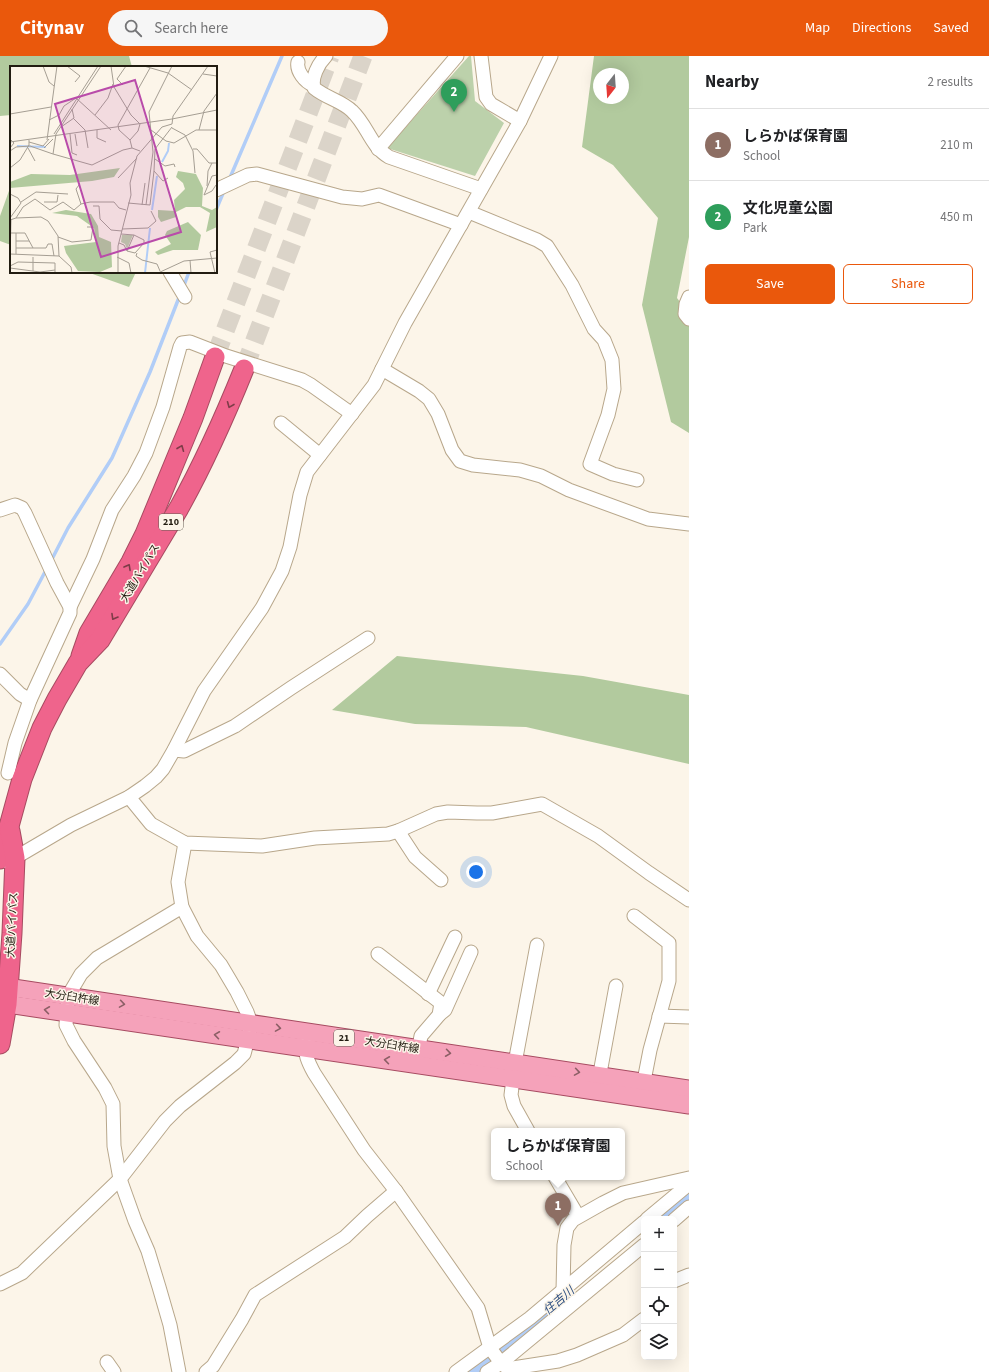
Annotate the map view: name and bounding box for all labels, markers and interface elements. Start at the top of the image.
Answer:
search box [108,10,388,46]
text: Citynav [20,15,84,42]
icon: search [122,17,144,39]
text: Search here [154,18,228,39]
text: Map [805,18,830,38]
text: Directions [852,18,911,38]
text: Saved [933,18,969,38]
inset map [10,66,217,273]
north arrow [593,68,629,104]
text: Nearby [705,70,759,94]
text: 2 results [928,73,973,91]
pin: 2 [441,79,467,112]
text: しらかば保育園 [743,126,848,147]
text: 1 [715,136,721,154]
text: 210 m [940,136,973,154]
text: School [743,147,780,165]
text: 文化児童公園 [743,198,833,219]
text: 2 [715,208,721,226]
text: 450 m [940,208,973,226]
text: Park [743,219,767,237]
button: Save [705,264,835,304]
button: Share [843,264,973,304]
one-way arrow [226,402,234,409]
one-way arrow [176,445,184,452]
road number: 210 [159,514,183,530]
street label: 大道バイパス [117,541,163,605]
one-way arrow [124,564,131,571]
one-way arrow [111,613,118,620]
your location [466,862,486,882]
street label: 大道バイパス [3,892,21,958]
street label: 大分臼杵線 [44,985,100,1009]
one-way arrow [119,999,125,1008]
one-way arrow [44,1006,50,1015]
one-way arrow [275,1023,281,1032]
road number: 21 [334,1030,354,1046]
one-way arrow [214,1031,220,1040]
street label: 大分臼杵線 [364,1033,420,1057]
one-way arrow [445,1048,451,1057]
one-way arrow [384,1056,390,1065]
one-way arrow [573,1067,580,1076]
popup [491,1128,625,1180]
text: しらかば保育園 [505,1136,611,1157]
text: School [505,1157,543,1175]
pin: 1 [545,1193,571,1226]
map controls [641,1216,677,1360]
button: + [641,1216,677,1252]
button: − [641,1252,677,1288]
water label: 住吉川 [540,1282,580,1319]
button: locate [641,1288,677,1324]
button: layers [641,1324,677,1360]

